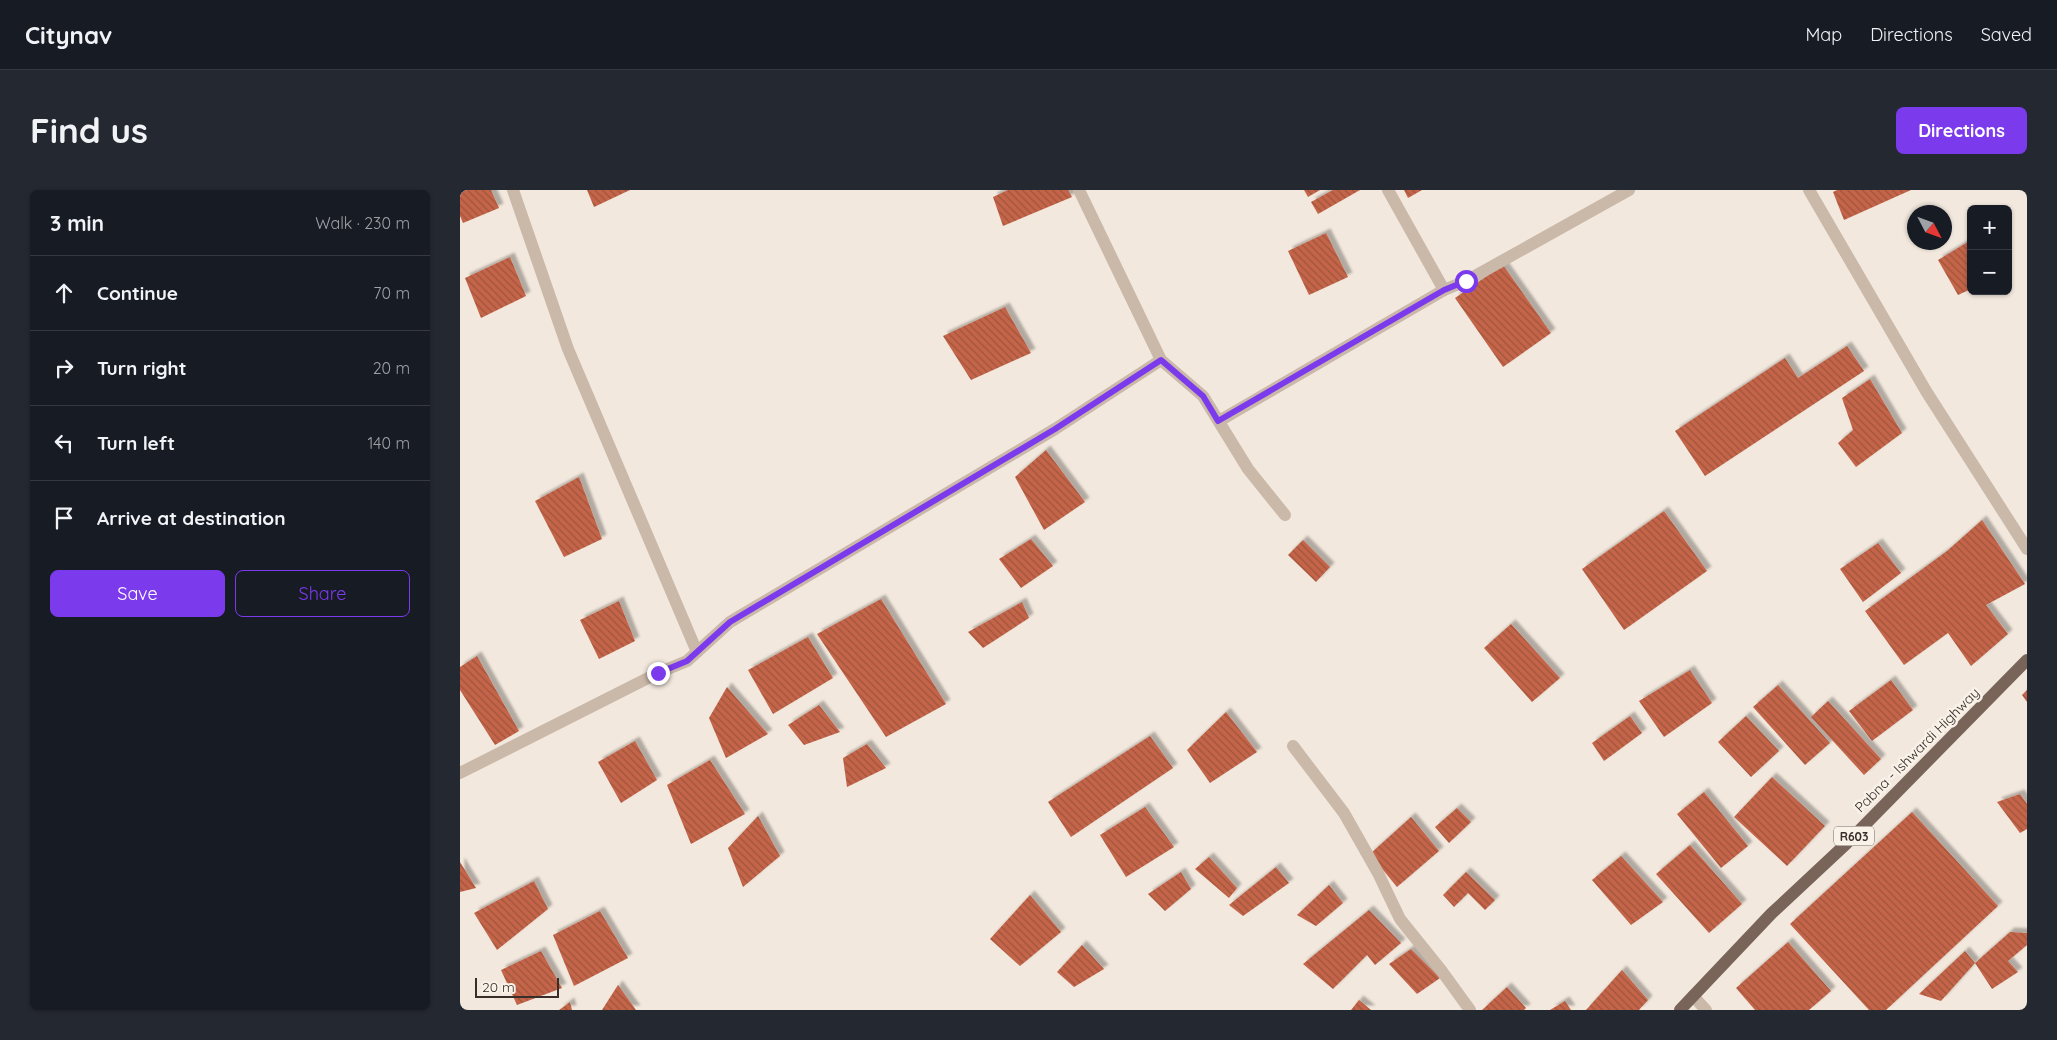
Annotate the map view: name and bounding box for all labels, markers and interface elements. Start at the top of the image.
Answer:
text: Citynav [25,20,112,50]
text: Map [1805,23,1842,46]
text: Directions [1870,23,1953,46]
text: Saved [1981,23,2032,46]
button: Directions [1896,107,2027,154]
text: Find us [30,108,148,152]
north arrow [1907,205,1952,250]
map controls [1967,205,2012,295]
button: + [1967,205,2012,250]
text: 3 min [50,210,104,236]
text: Walk · 230 m [315,213,410,233]
button: − [1967,250,2012,295]
route start [1455,270,1478,293]
icon: ahead [50,279,78,307]
text: Continue [97,281,178,305]
text: 70 m [373,283,410,303]
icon: right [50,354,78,382]
text: Turn right [97,356,186,380]
text: 20 m [373,358,410,378]
icon: left [50,429,78,457]
text: Turn left [97,431,175,455]
text: 140 m [367,433,410,453]
icon: arrive [50,504,78,532]
text: Arrive at destination [97,506,286,530]
button: Save [50,570,225,617]
button: Share [235,570,410,617]
route end [647,662,670,685]
street label: Pabna - Ishwardi Highway [1851,684,1983,816]
road number: R603 [1834,826,1874,846]
scale bar [475,975,559,998]
text: 20 m [482,978,515,996]

